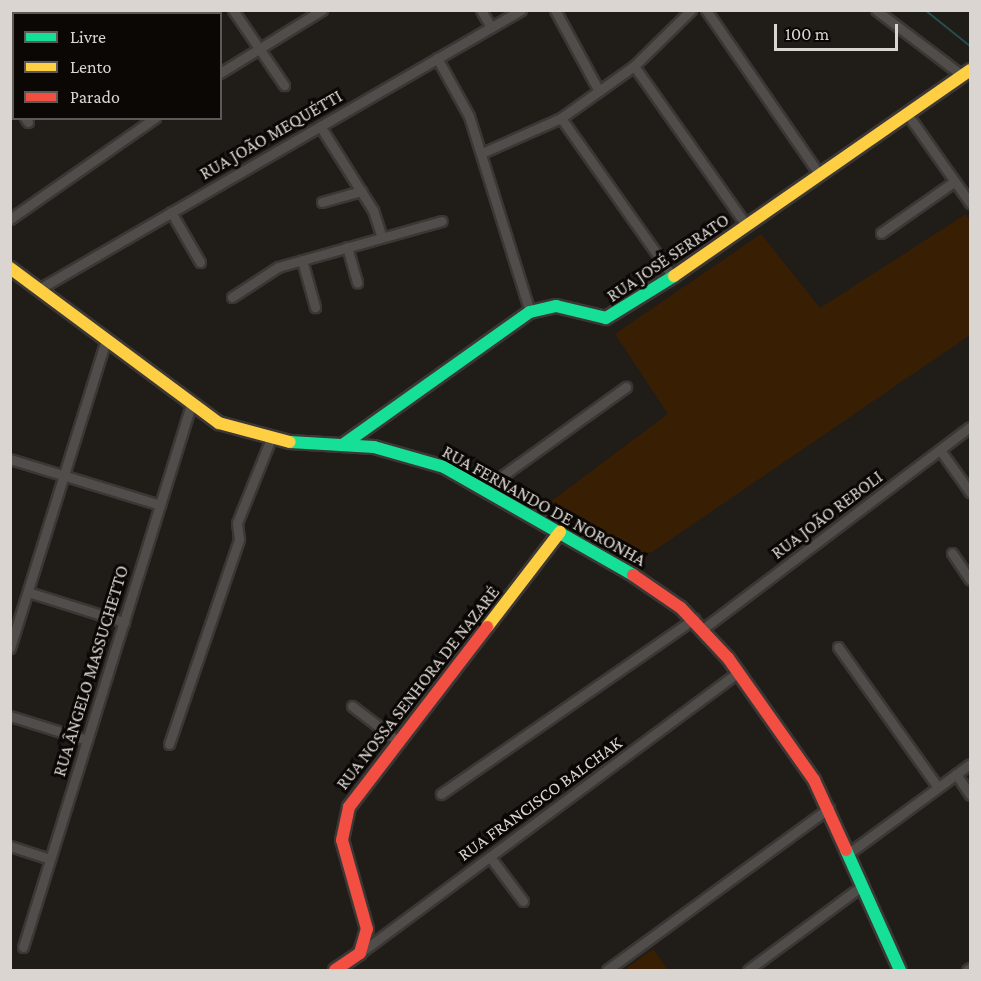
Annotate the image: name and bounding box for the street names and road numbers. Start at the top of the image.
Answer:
street label: RUA JOÃO MEQUÉTTI [196,85,346,185]
street label: RUA JOSÉ SERRATO [603,209,733,307]
street label: RUA FERNANDO DE NORONHA [438,441,650,571]
street label: RUA JOÃO REBOLI [767,466,887,564]
street label: RUA ÂNGELO MASSUCHETTO [49,563,133,779]
street label: RUA NOSSA SENHORA DE NAZARÉ [332,582,504,794]
street label: RUA FRANCISCO BALCHAK [454,732,626,866]

